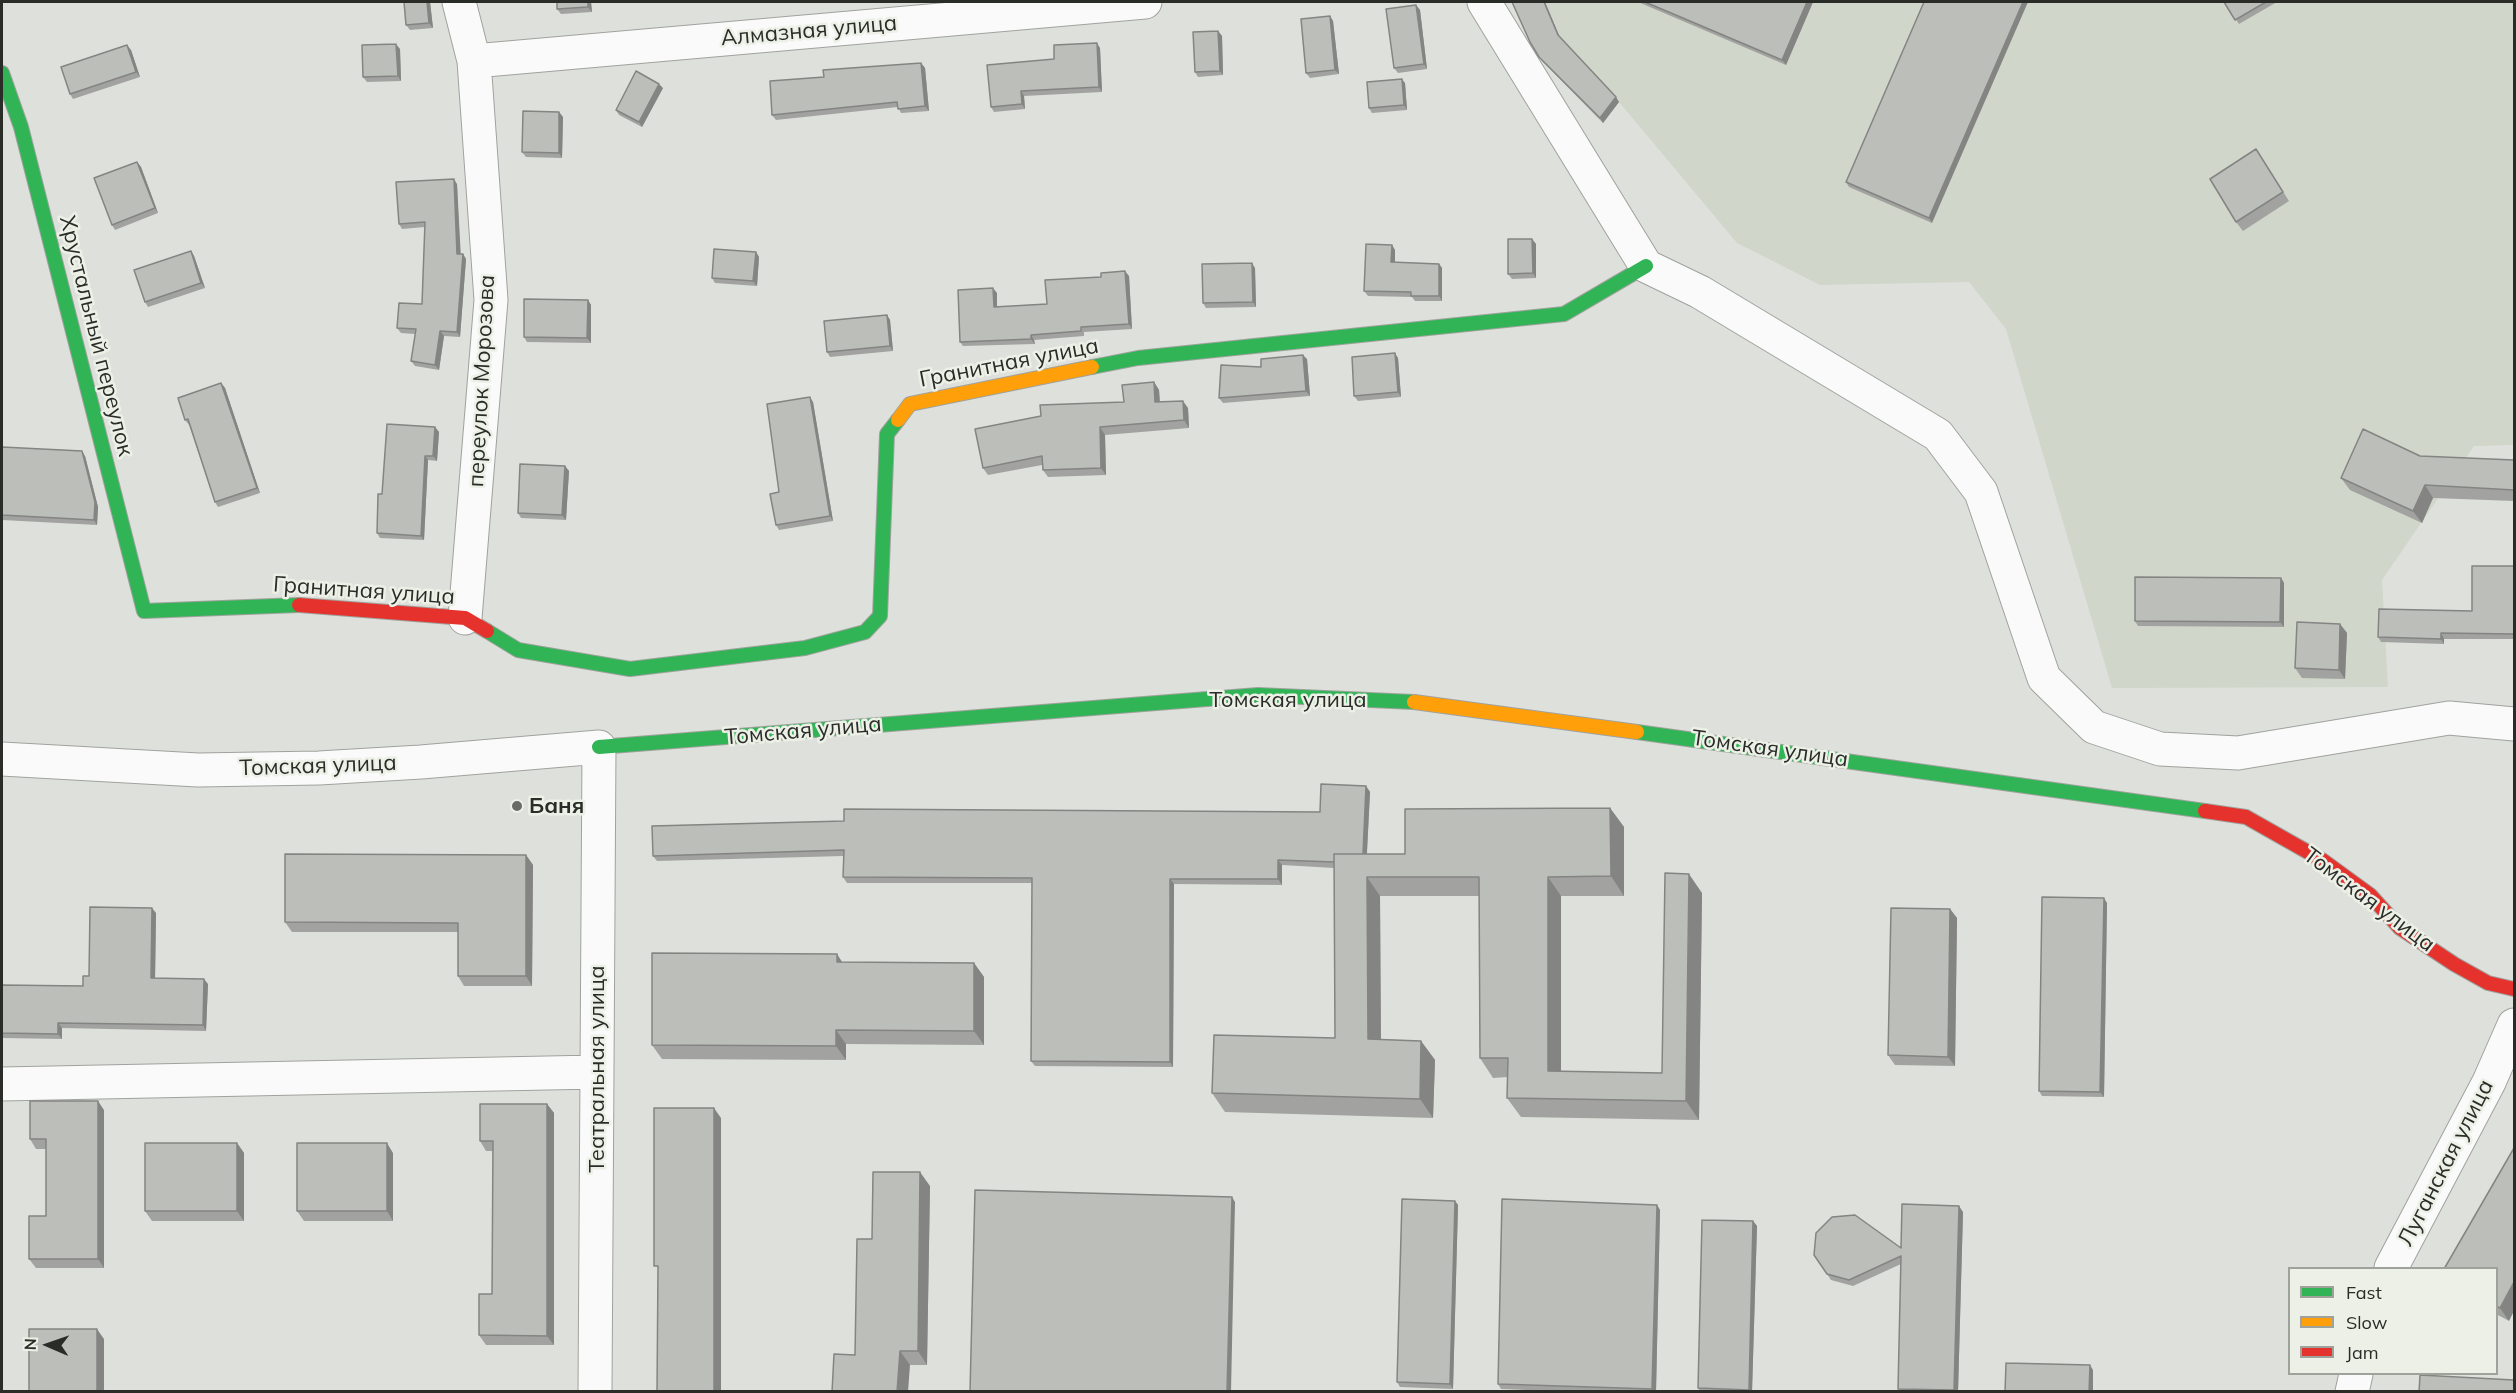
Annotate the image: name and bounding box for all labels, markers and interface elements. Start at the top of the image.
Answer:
street label: Алмазная улица [720,10,898,52]
street label: Хрустальный переулок [53,213,139,459]
street label: переулок Морозова [463,274,501,488]
street label: Гранитная улица [917,333,1101,393]
street label: Гранитная улица [272,571,456,611]
street label: Томская улица [1209,687,1367,713]
street label: Томская улица [723,711,883,751]
street label: Томская улица [1690,725,1850,773]
street label: Томская улица [239,750,397,782]
place label: Баня [529,793,584,819]
marker: Баня [510,799,524,813]
street label: Томская улица [2298,842,2440,958]
street label: Театральная улица [584,965,610,1173]
street label: Луганская улица [2393,1075,2499,1251]
legend [2288,1267,2498,1375]
text: Fast [2346,1281,2382,1304]
text: Slow [2346,1311,2387,1334]
north arrow [18,1315,78,1375]
text: N [20,1338,40,1351]
text: Jam [2346,1341,2379,1364]

